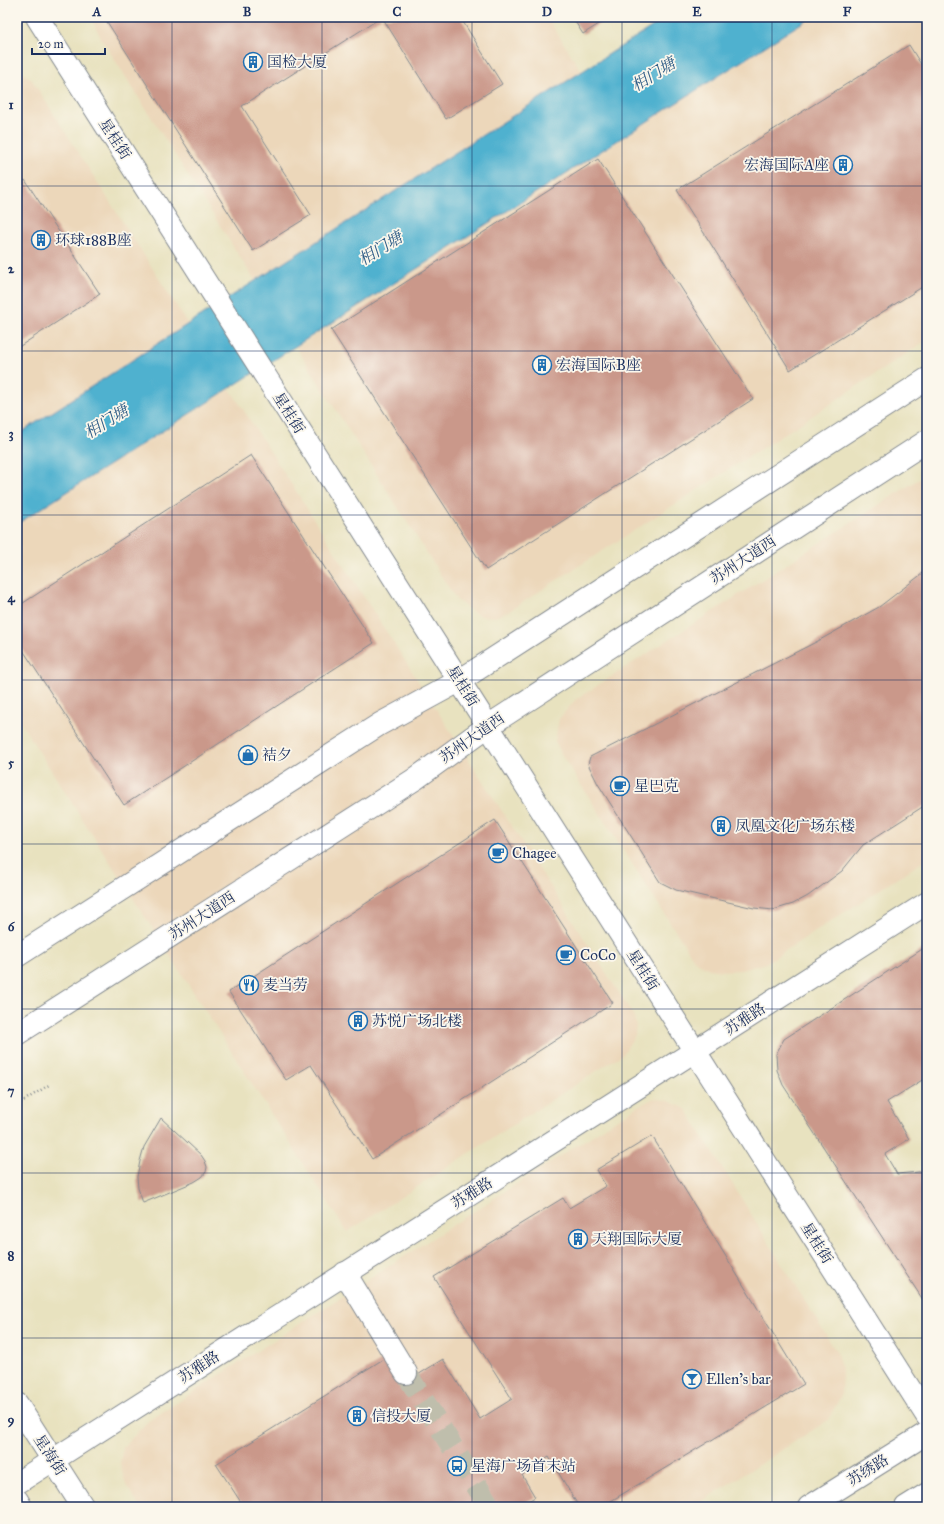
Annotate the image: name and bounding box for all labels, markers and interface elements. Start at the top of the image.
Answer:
text: A [92,4,102,20]
text: B [243,4,252,20]
text: C [393,4,402,20]
text: D [542,4,552,20]
text: E [692,4,702,20]
text: F [843,4,852,20]
scale bar [32,30,105,56]
text: 20 m [38,37,64,51]
building icon: 国检大厦 [242,51,264,73]
water label: 相门塘 [628,52,681,95]
place label: 国检大厦 [267,53,327,71]
text: 1 [8,97,14,113]
street label: 星桂街 [95,115,135,163]
building icon: 宏海国际A座 [832,154,854,176]
place label: 宏海国际A座 [744,156,829,174]
water label: 相门塘 [355,226,408,269]
building icon: 环球188B座 [30,229,52,251]
place label: 环球188B座 [55,231,132,249]
text: 2 [8,261,15,277]
building icon: 宏海国际B座 [531,354,553,376]
place label: 宏海国际B座 [556,356,641,374]
street label: 星桂街 [269,389,309,437]
water label: 相门塘 [81,399,134,442]
text: 3 [8,426,14,442]
street label: 苏州大道西 [707,532,779,588]
text: 4 [7,590,15,606]
street label: 星桂街 [443,662,483,710]
street label: 苏州大道西 [436,709,508,767]
shop icon: 袺夕 [237,744,259,766]
place label: 袺夕 [262,746,292,764]
text: 5 [8,755,15,771]
cafe icon: 星巴克 [609,775,631,797]
place label: 星巴克 [634,777,679,795]
building icon: 凤凰文化广场东楼 [710,815,732,837]
place label: 凤凰文化广场东楼 [735,817,855,835]
cafe icon: Chagee [487,842,509,864]
place label: Chagee [512,844,556,862]
street label: 苏州大道西 [166,888,238,944]
text: 6 [8,919,16,935]
cafe icon: CoCo [555,944,577,966]
place label: CoCo [580,946,616,964]
street label: 星桂街 [623,946,663,994]
restaurant icon: 麦当劳 [238,974,260,996]
place label: 麦当劳 [263,976,308,994]
street label: 苏雅路 [721,999,769,1039]
building icon: 苏悦广场北楼 [347,1010,369,1032]
place label: 苏悦广场北楼 [372,1012,462,1030]
text: 7 [8,1083,15,1099]
street label: 苏雅路 [448,1173,496,1213]
street label: 星桂街 [797,1219,837,1267]
building icon: 天翔国际大厦 [567,1228,589,1250]
place label: 天翔国际大厦 [592,1230,682,1248]
text: 8 [8,1248,15,1264]
street label: 苏雅路 [175,1347,223,1387]
bar icon: Ellen's bar [681,1368,703,1390]
place label: Ellen's bar [706,1370,771,1388]
building icon: 信投大厦 [346,1405,368,1427]
place label: 信投大厦 [371,1407,431,1425]
text: 9 [8,1412,15,1428]
street label: 星海街 [30,1431,70,1479]
street label: 苏绣路 [844,1450,892,1490]
bus stop icon: 星海广场首末站 [446,1455,468,1477]
place label: 星海广场首末站 [471,1457,576,1475]

